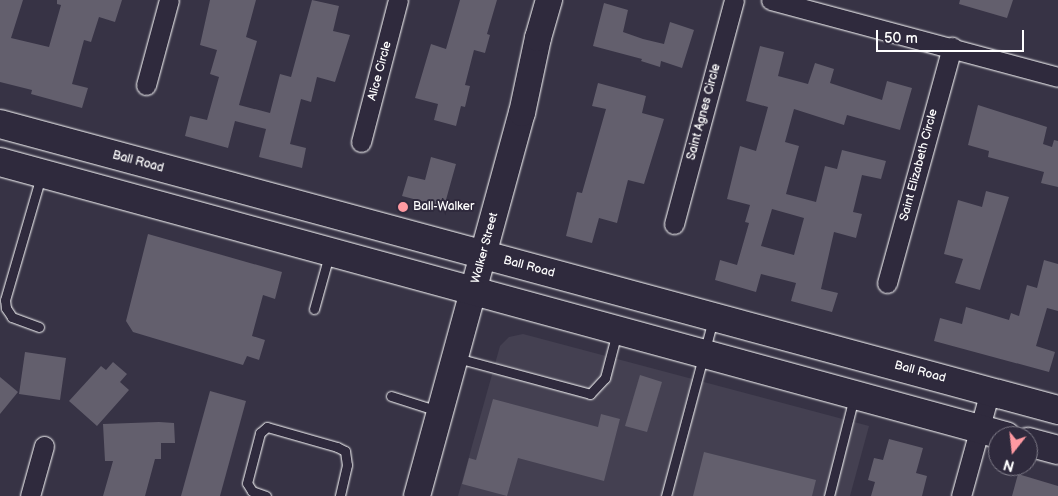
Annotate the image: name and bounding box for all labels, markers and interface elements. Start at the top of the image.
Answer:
scale bar [878,20,1026,52]
text: 50 m [884,29,918,48]
street label: Alice Circle [365,40,395,102]
street label: Saint Agnes Circle [684,62,724,162]
street label: Saint Elizabeth Circle [897,107,941,223]
street label: Ball Road [111,148,165,176]
place label: Ball-Walker [413,200,474,214]
marker: Ball-Walker [397,201,409,213]
street label: Walker Street [469,211,501,285]
street label: Ball Road [502,253,556,281]
street label: Ball Road [893,358,947,386]
north arrow [988,426,1038,476]
text: N [1002,455,1016,475]

